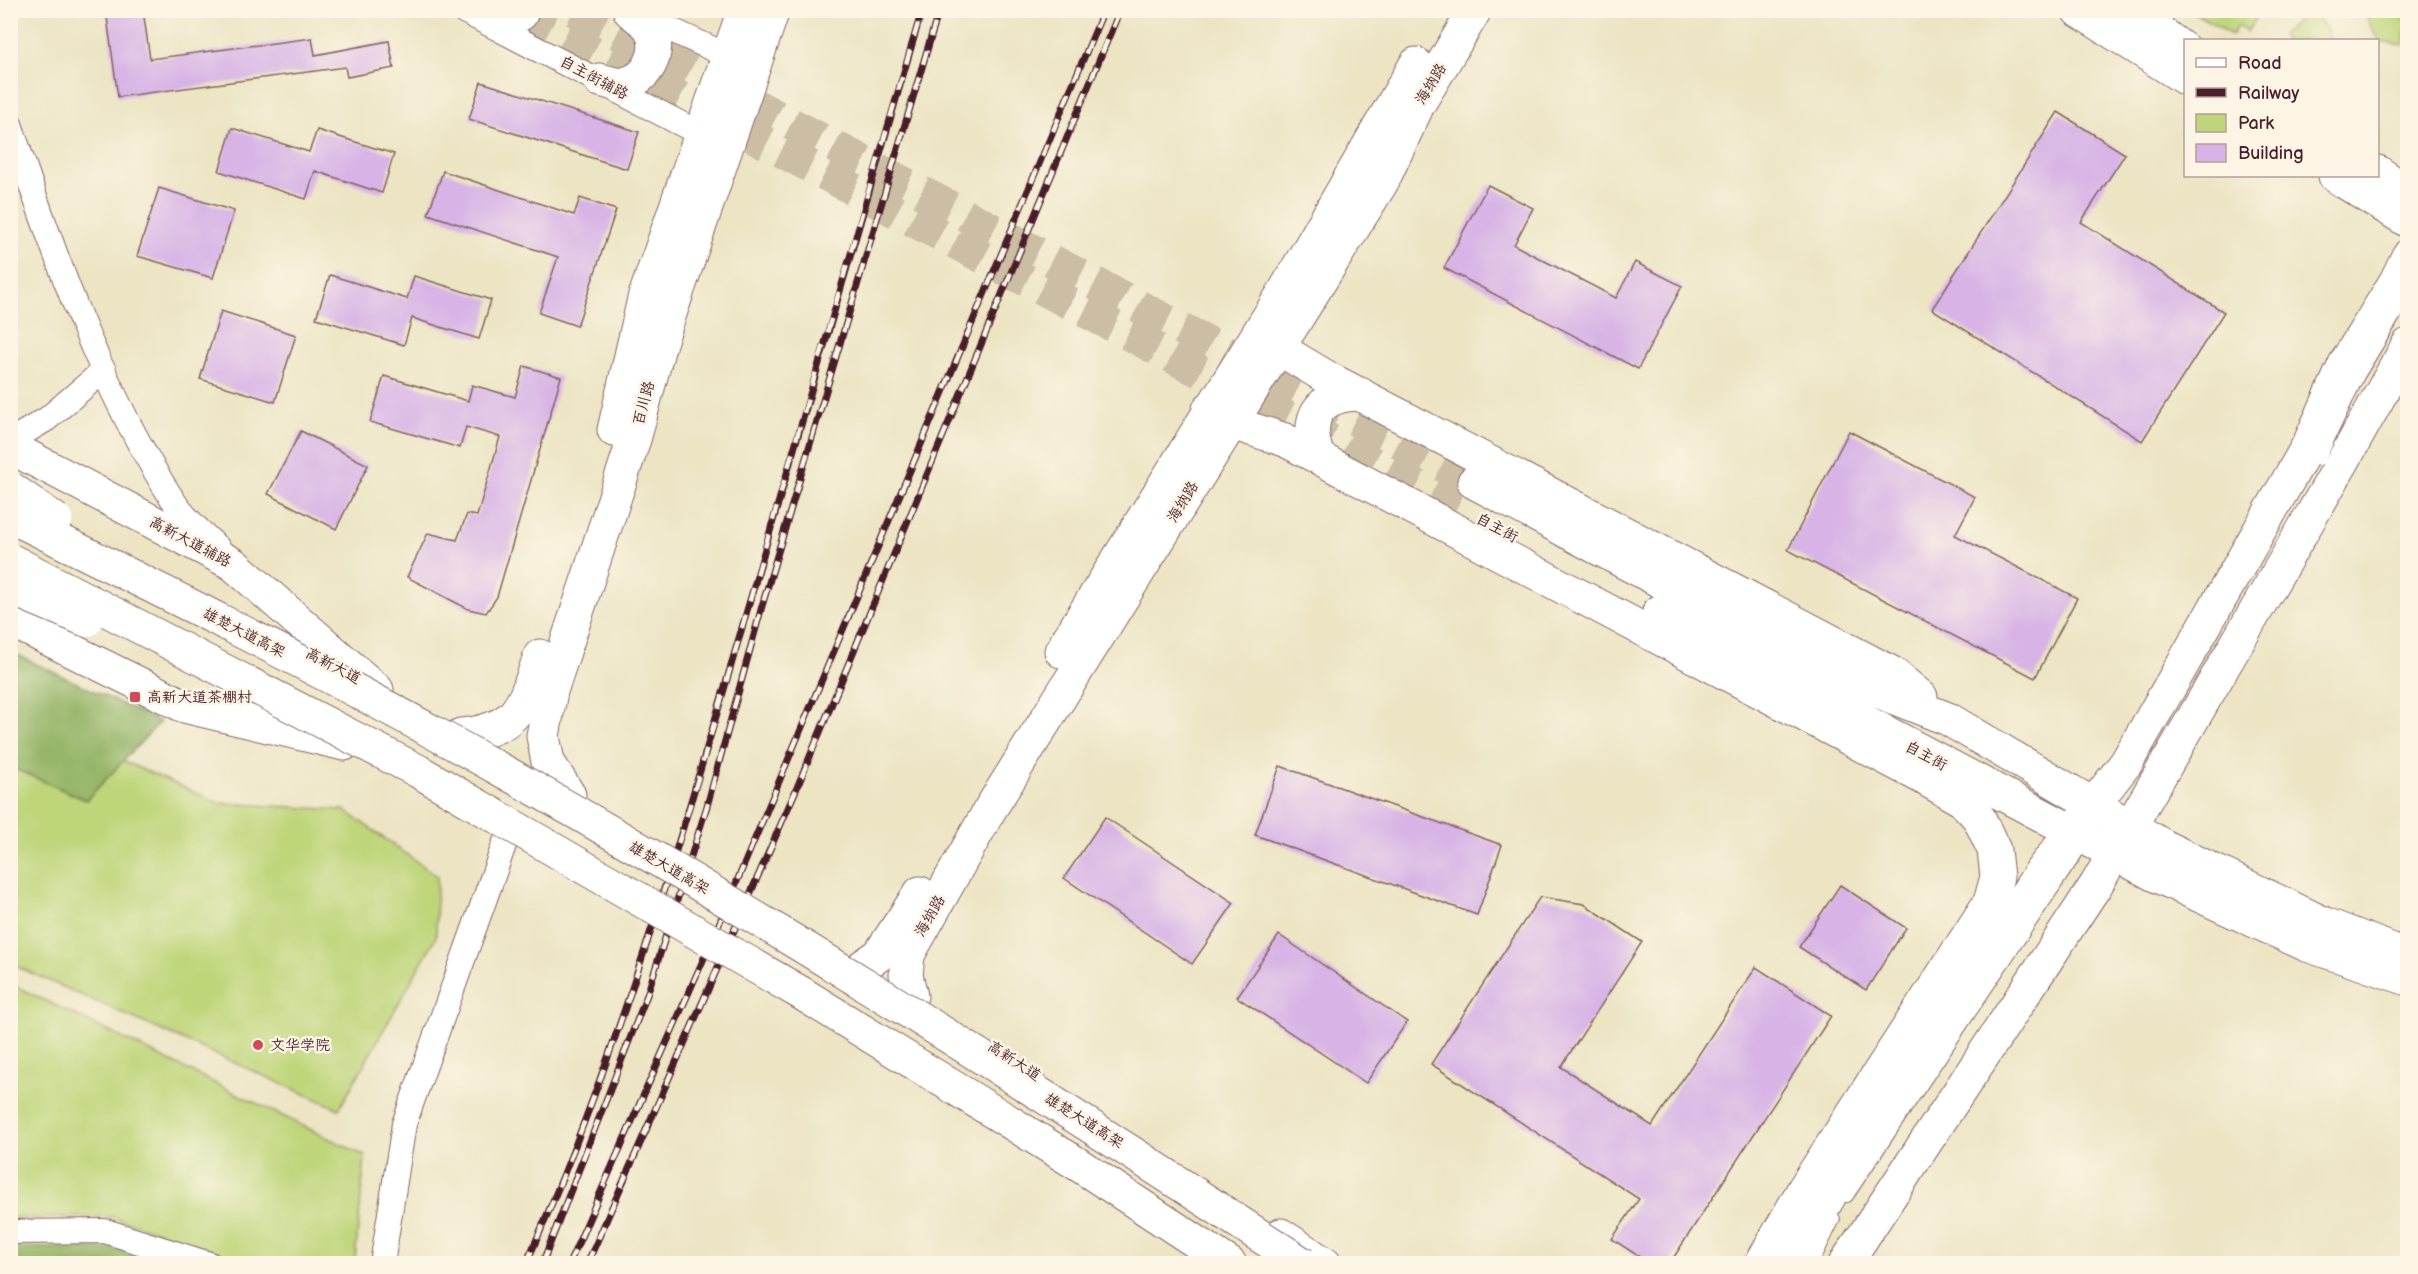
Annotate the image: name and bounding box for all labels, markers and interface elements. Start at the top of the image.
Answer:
legend [2184,39,2379,177]
street label: 自主街辅路 [556,52,632,104]
text: Road [2238,53,2282,74]
street label: 海纳路 [1411,60,1451,108]
text: Railway [2238,83,2300,104]
text: Park [2238,113,2274,134]
text: Building [2238,143,2304,164]
street label: 百川路 [629,379,659,427]
street label: 海纳路 [1163,478,1203,526]
street label: 自主街 [1473,509,1521,547]
street label: 高新大道辅路 [146,512,234,572]
street label: 雄楚大道高架 [200,604,288,662]
street label: 高新大道 [302,644,364,688]
place label: 高新大道茶棚村 [147,688,252,707]
marker: 高新大道茶棚村 [128,690,142,704]
street label: 自主街 [1902,737,1950,775]
street label: 雄楚大道高架 [625,837,713,899]
street label: 海纳路 [911,892,949,940]
place label: 文华学院 [270,1036,330,1055]
street label: 高新大道 [984,1037,1044,1085]
marker: 文华学院 [251,1038,265,1052]
street label: 雄楚大道高架 [1041,1089,1127,1153]

